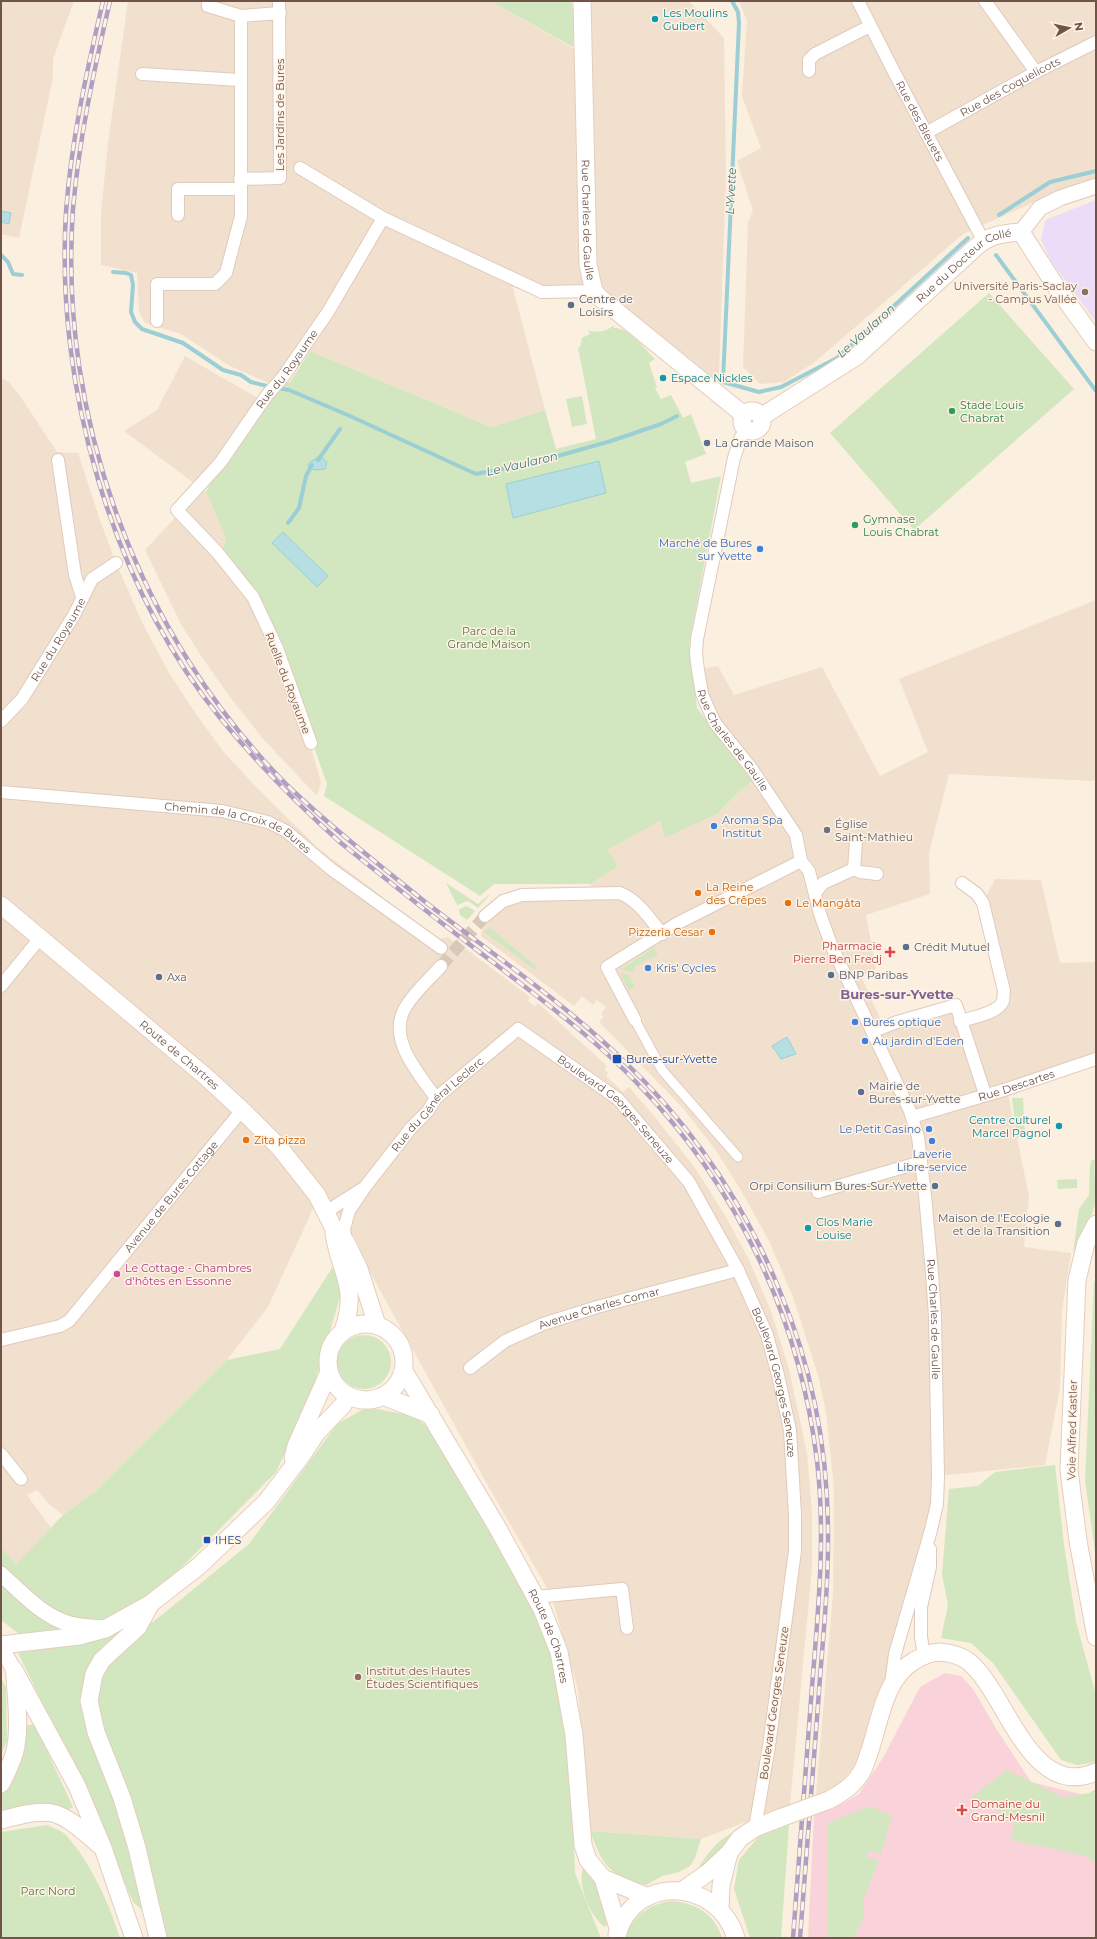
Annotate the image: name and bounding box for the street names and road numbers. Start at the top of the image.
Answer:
street label: Rue des Coquelicots [958,54,1063,120]
street label: Les Jardins de Bures [273,58,287,171]
street label: Rue des Bleuets [893,78,947,164]
street label: Rue Charles de Gaulle [579,159,598,282]
street label: Rue du Docteur Collé [913,226,1013,305]
street label: Rue du Royaume [253,326,321,411]
street label: Rue du Royaume [28,595,89,684]
street label: Ruelle du Royaume [262,630,314,736]
street label: Rue Charles de Gaulle [694,688,772,794]
street label: Chemin de la Croix de Bures [164,799,315,857]
street label: Route de Chartres [137,1017,223,1093]
street label: Boulevard Georges Seneuze [555,1052,677,1166]
street label: Rue du Général Leclerc [388,1054,486,1155]
street label: Rue Descartes [976,1066,1057,1104]
street label: Avenue de Bures Cottage [121,1138,221,1255]
street label: Rue Charles de Gaulle [924,1258,943,1380]
street label: Avenue Charles Comar [536,1284,661,1332]
street label: Boulevard Georges Seneuze [749,1305,799,1458]
street label: Voie Alfred Kastler [1064,1380,1080,1480]
street label: Route de Chartres [525,1586,572,1685]
street label: Boulevard Georges Seneuze [756,1625,792,1781]

